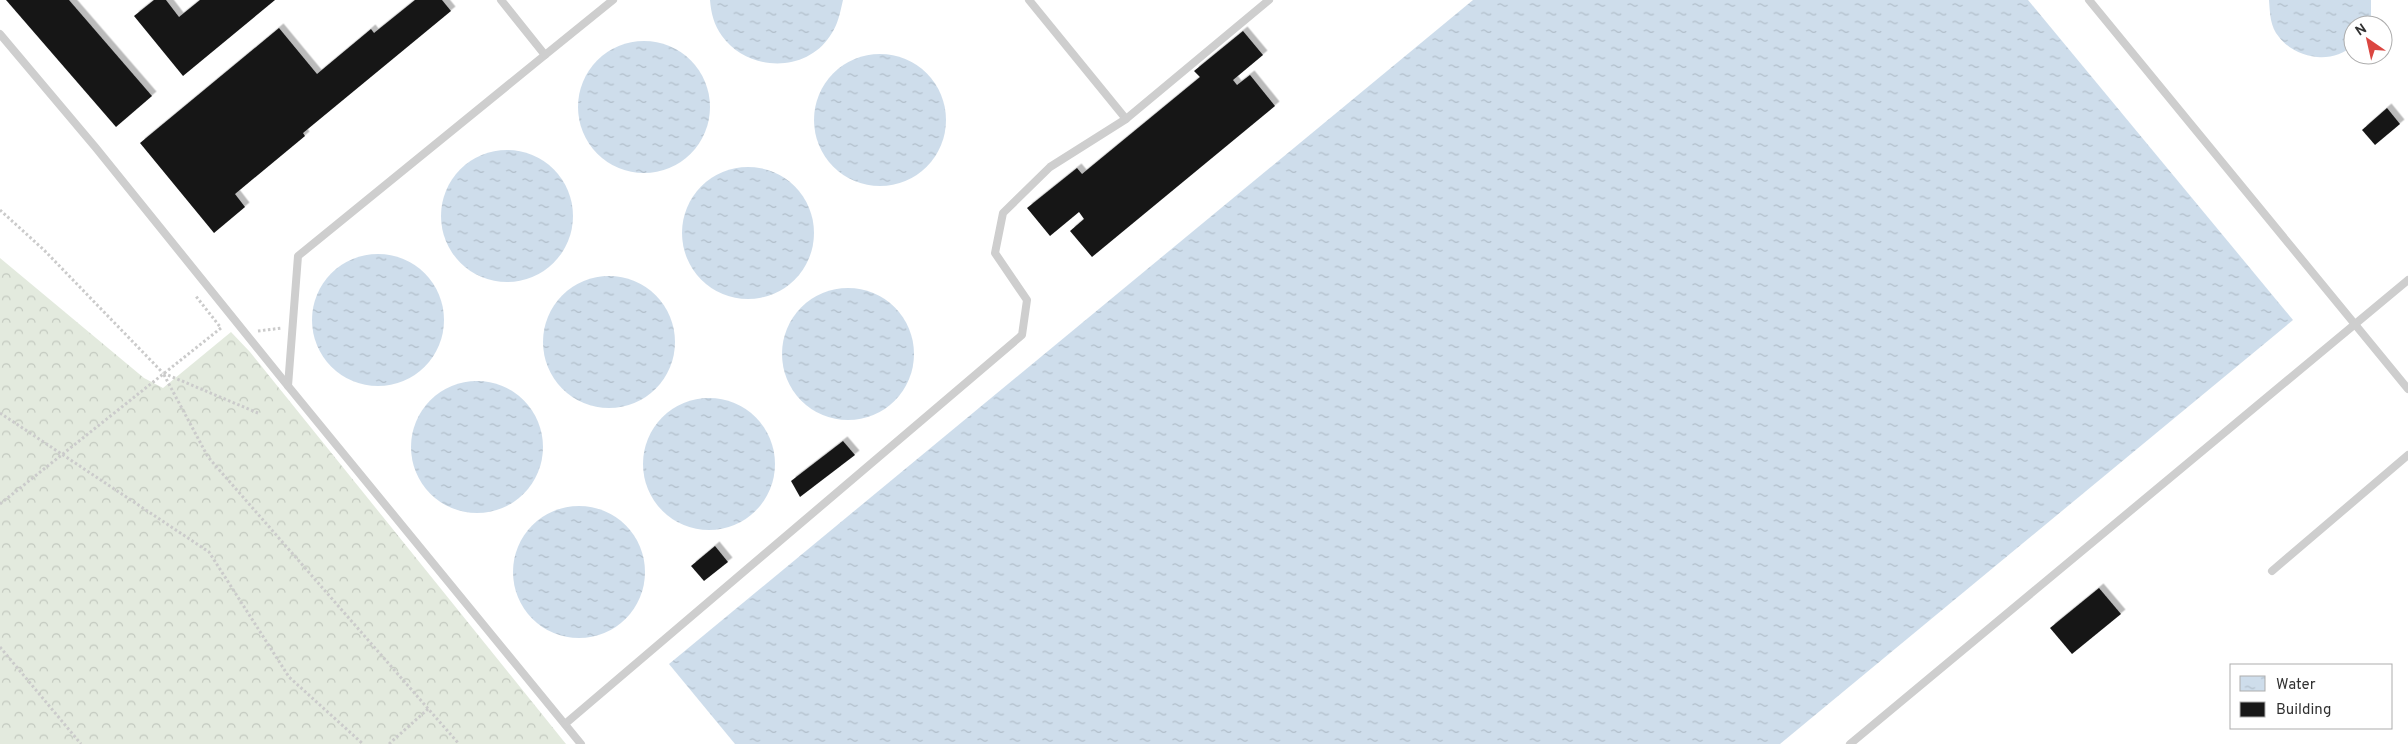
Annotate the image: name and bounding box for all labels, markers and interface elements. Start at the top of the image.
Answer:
north arrow [2343,15,2393,65]
text: N [2353,21,2370,40]
legend [2230,664,2393,729]
text: Water [2276,676,2316,695]
text: Building [2276,701,2331,720]

